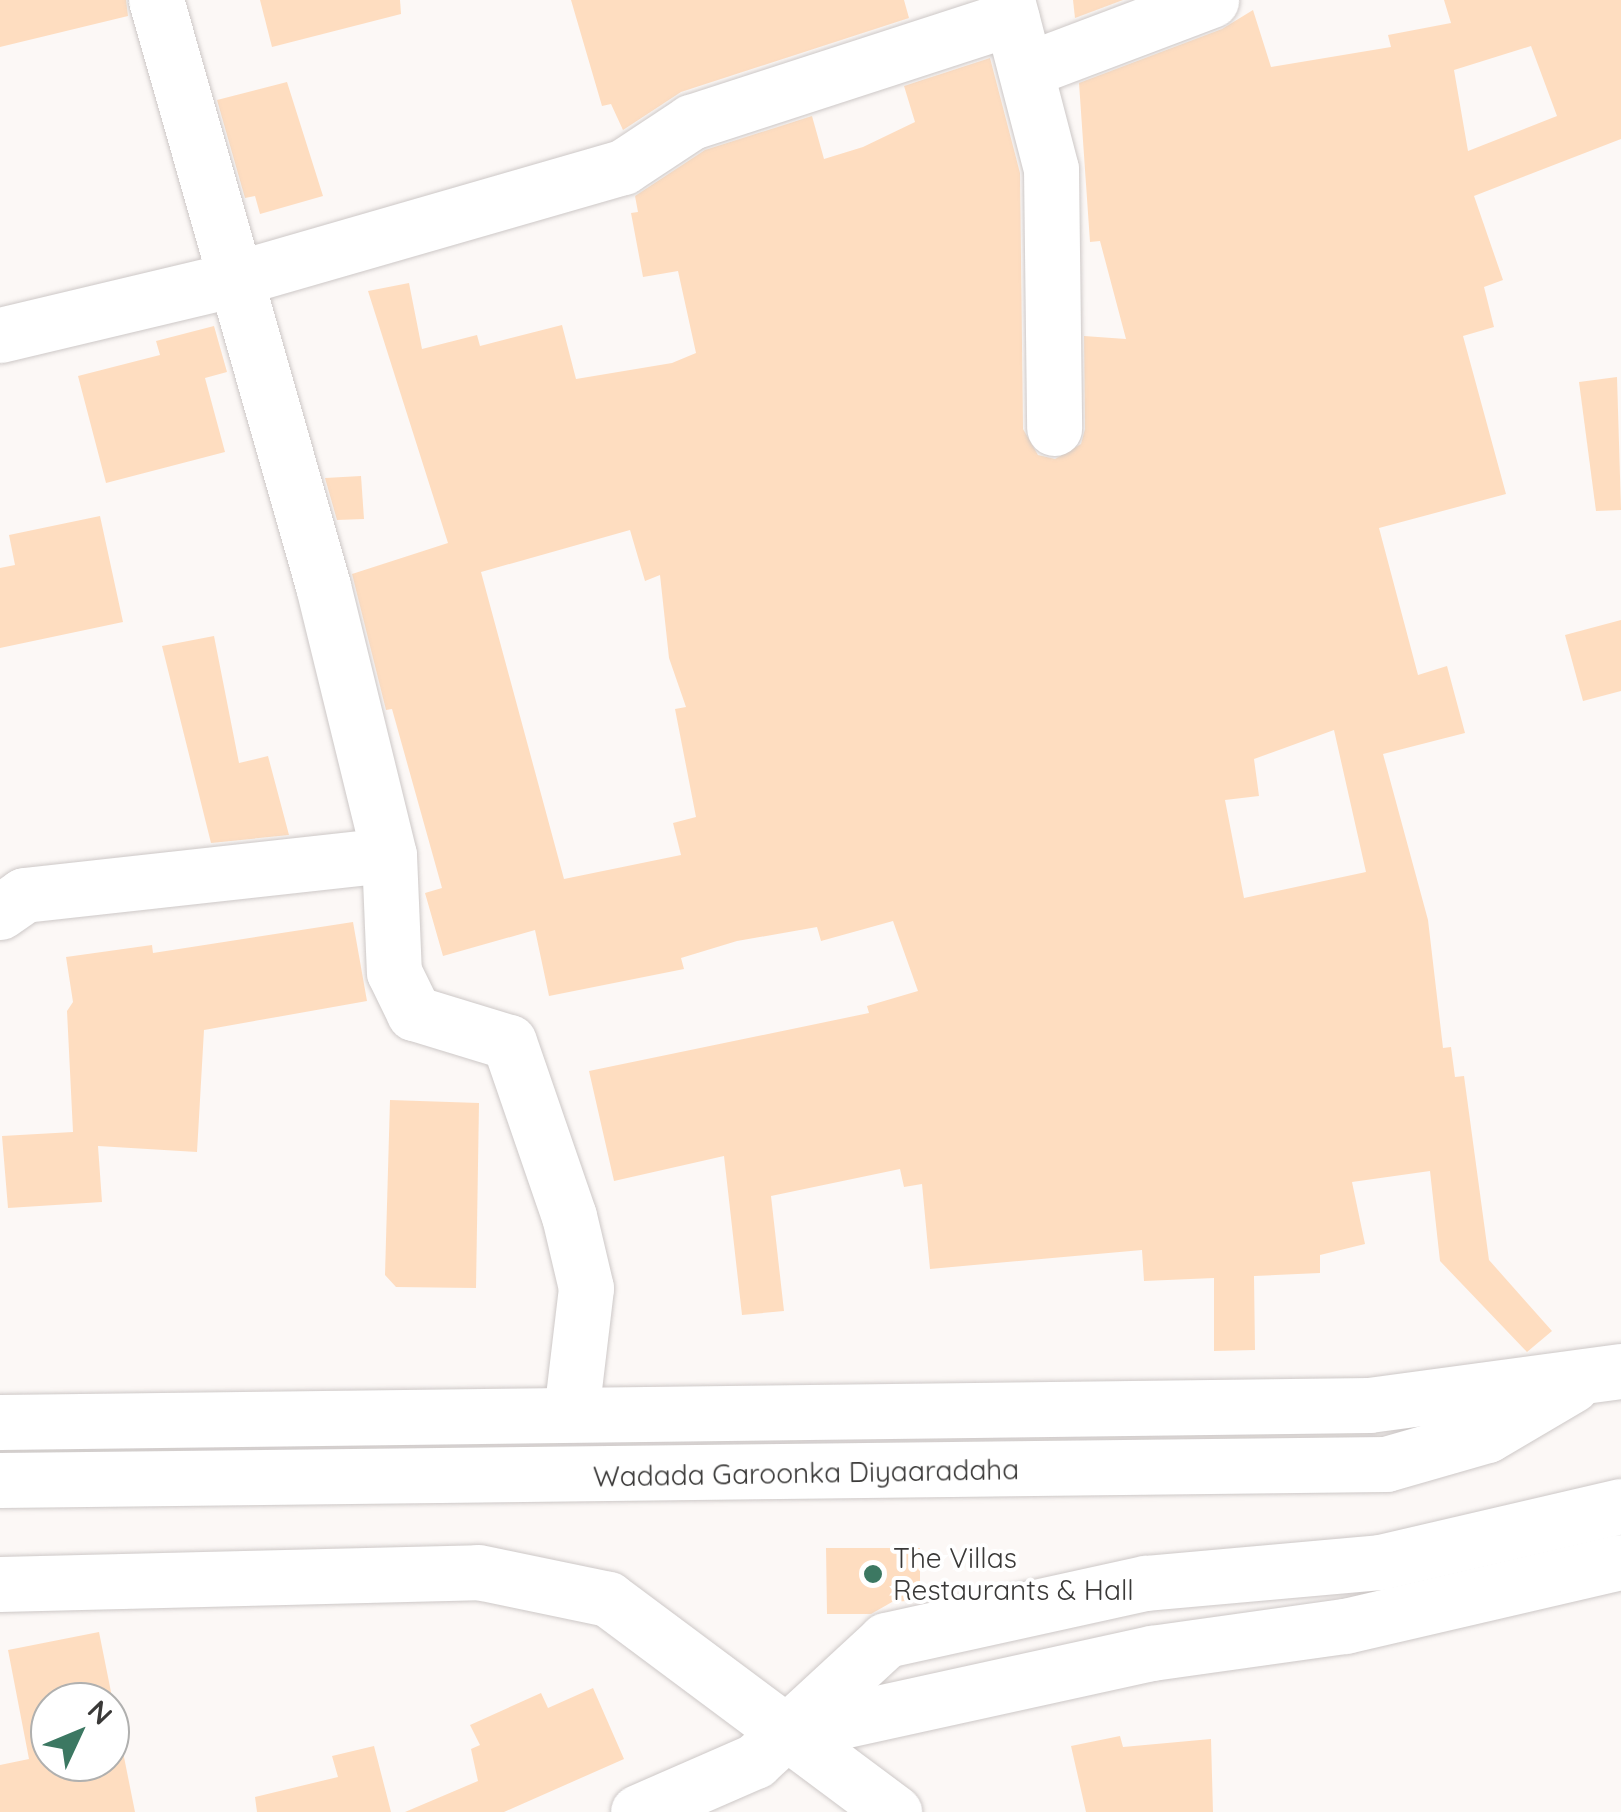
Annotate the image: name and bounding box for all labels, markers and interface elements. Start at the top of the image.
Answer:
street label: Wadada Garoonka Diyaaradaha [593,1452,1019,1494]
place label: The Villas Restaurants & Hall [893,1541,1134,1607]
marker: The Villas Restaurants & Hall [862,1563,884,1585]
north arrow [30,1682,130,1782]
text: N [81,1693,120,1732]

